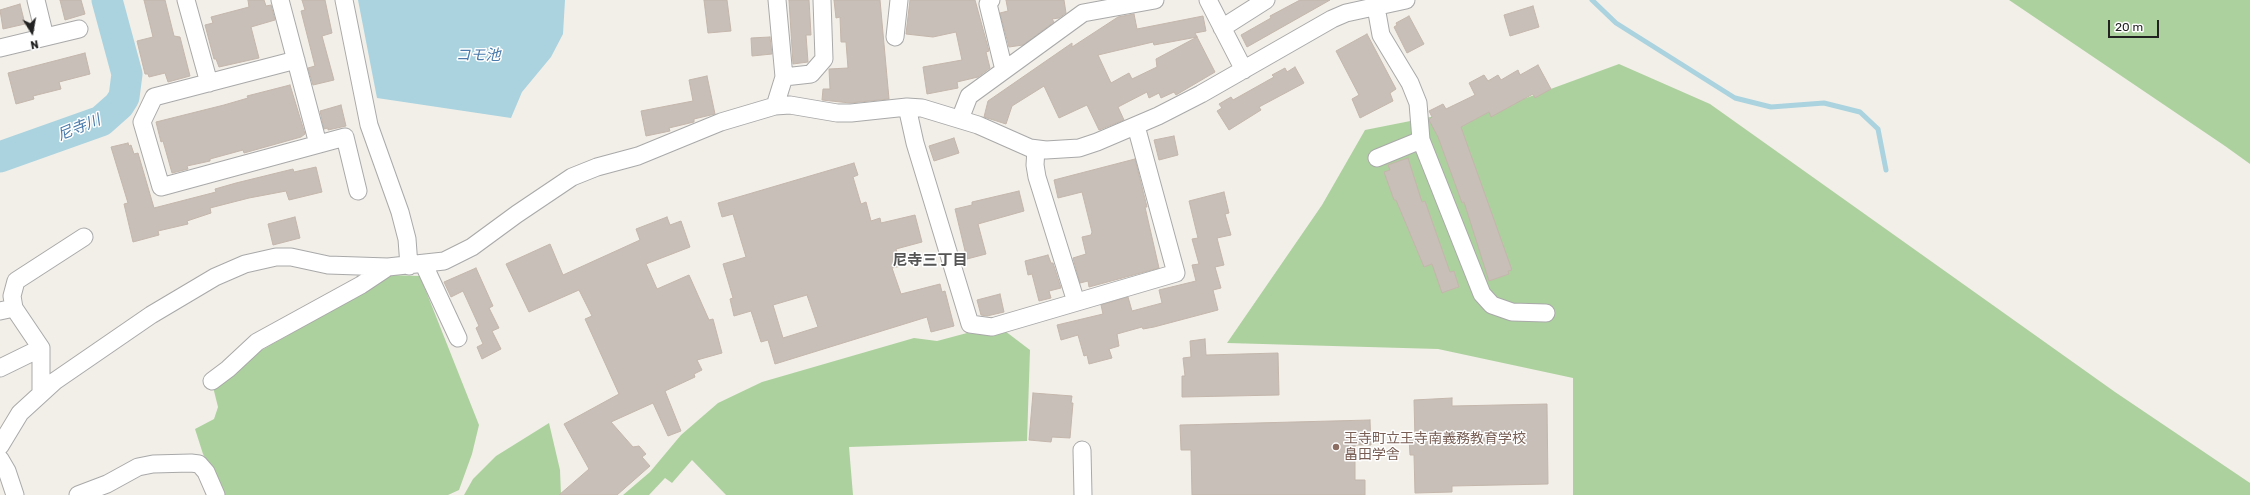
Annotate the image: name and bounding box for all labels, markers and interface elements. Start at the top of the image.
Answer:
north arrow [12,12,52,52]
scale bar [2110,12,2161,38]
text: 20 m [2115,20,2143,34]
text: N [29,37,40,51]
water label: コモ池 [456,47,500,65]
water label: 尼寺川 [55,111,103,145]
district label: 尼寺三丁目 [893,252,967,270]
place label: 王寺町立王寺南義務教育学校 畠田学舎 [1344,431,1526,464]
marker: 王寺町立王寺南義務教育学校 畠田学舎 [1331,442,1341,452]

